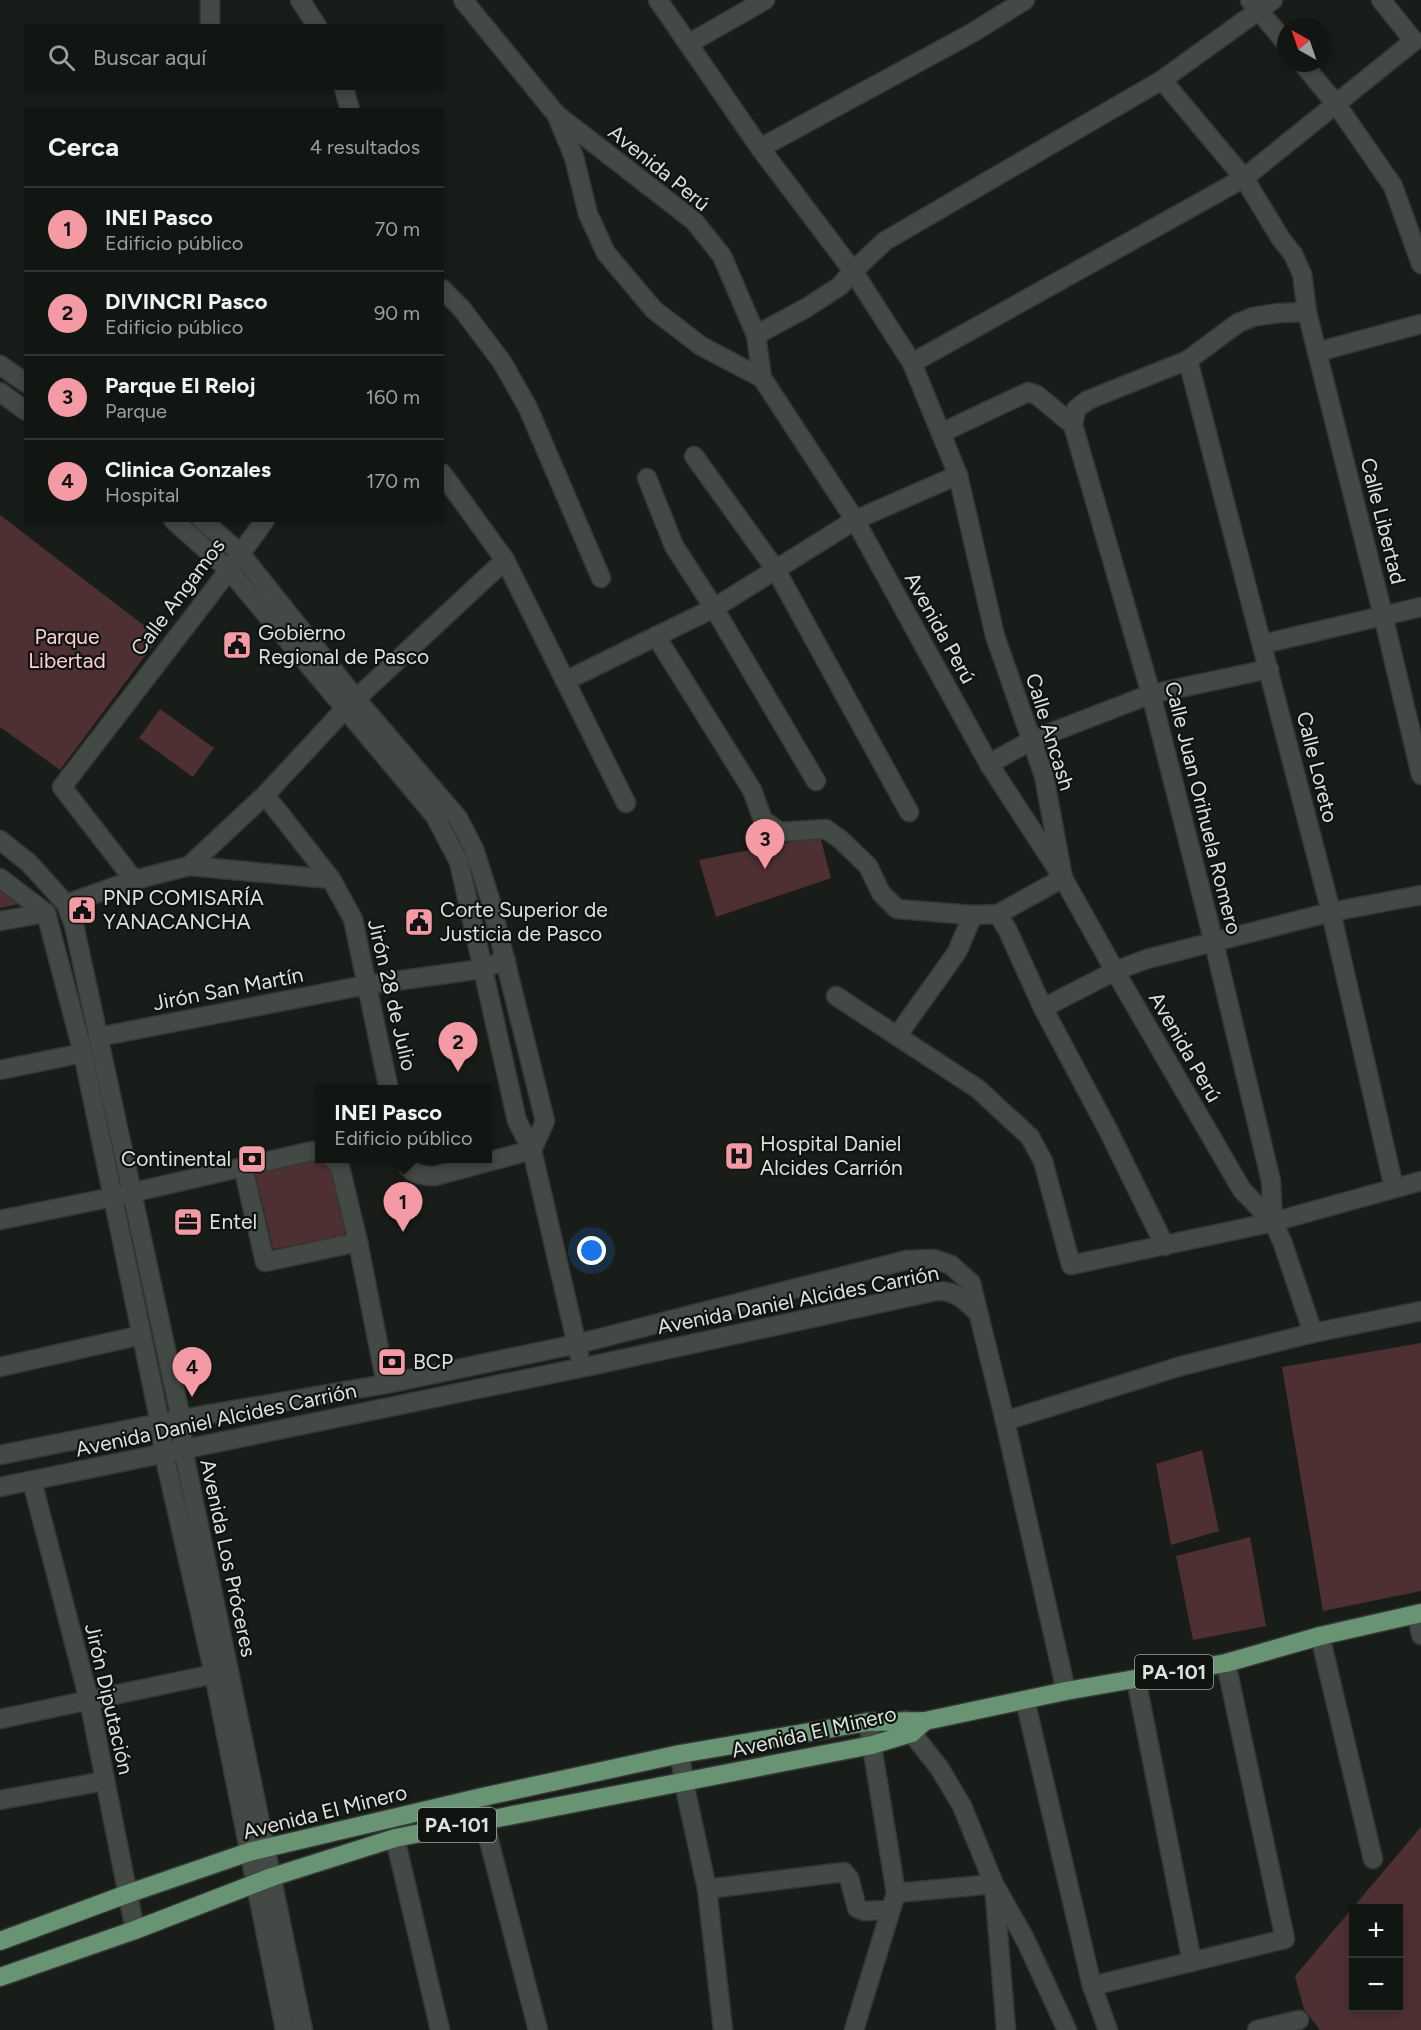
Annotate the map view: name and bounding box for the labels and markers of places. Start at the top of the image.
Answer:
place label: Gobierno Regional de Pasco [258,620,429,669]
public building icon: Gobierno Regional de Pasco [221,629,253,661]
pin: 3 [746,820,784,869]
place label: PNP COMISARÍA YANACANCHA [103,885,264,934]
public building icon: PNP COMISARÍA YANACANCHA [66,894,98,926]
place label: Corte Superior de Justicia de Pasco [440,897,608,946]
public building icon: Corte Superior de Justicia de Pasco [403,906,435,938]
pin: 2 [438,1022,478,1072]
place label: Hospital Daniel Alcides Carrión [760,1131,903,1180]
hospital icon: Hospital Daniel Alcides Carrión [723,1140,755,1172]
bank icon: Continental [236,1143,268,1175]
place label: Continental [121,1146,231,1171]
pin: 1 [384,1182,422,1232]
office icon: Entel [172,1206,204,1238]
place label: Entel [209,1209,257,1234]
bank icon: BCP [376,1346,408,1378]
pin: 4 [172,1348,212,1397]
place label: BCP [413,1349,453,1374]

